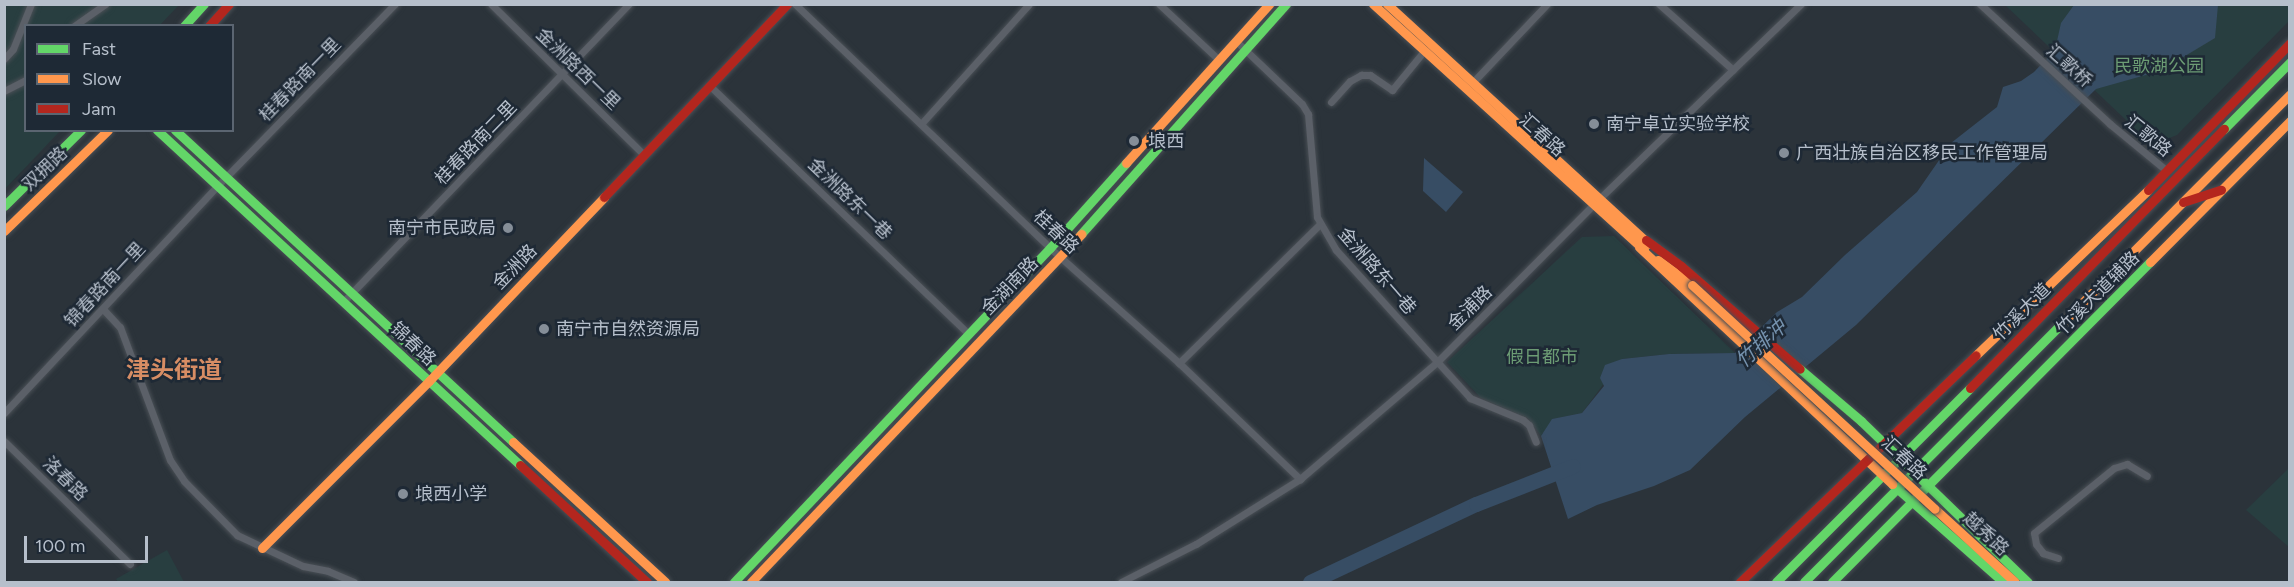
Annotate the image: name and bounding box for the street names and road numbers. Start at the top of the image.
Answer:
street label: 金洲路西一里 [532,24,624,114]
street label: 桂春路南一里 [255,34,345,126]
street label: 汇歌桥 [2042,40,2096,92]
street label: 桂春路南二里 [431,97,521,189]
street label: 汇春路 [1515,109,1569,161]
street label: 汇歌路 [2120,111,2176,161]
street label: 双拥路 [18,142,72,196]
street label: 金洲路东一巷 [804,154,896,244]
street label: 桂春路 [1029,206,1083,258]
street label: 金洲路东一巷 [1333,223,1421,319]
street label: 锦春路南一里 [60,238,150,332]
street label: 金洲路 [488,240,542,294]
street label: 竹溪大道辅路 [2052,247,2144,339]
street label: 金湖南路 [977,253,1043,319]
street label: 竹溪大道 [1989,279,2055,345]
street label: 金浦路 [1443,281,1497,335]
street label: 锦春路 [386,318,440,370]
street label: 汇春路 [1877,432,1931,484]
street label: 洛春路 [38,452,92,506]
street label: 越秀路 [1959,508,2013,560]

